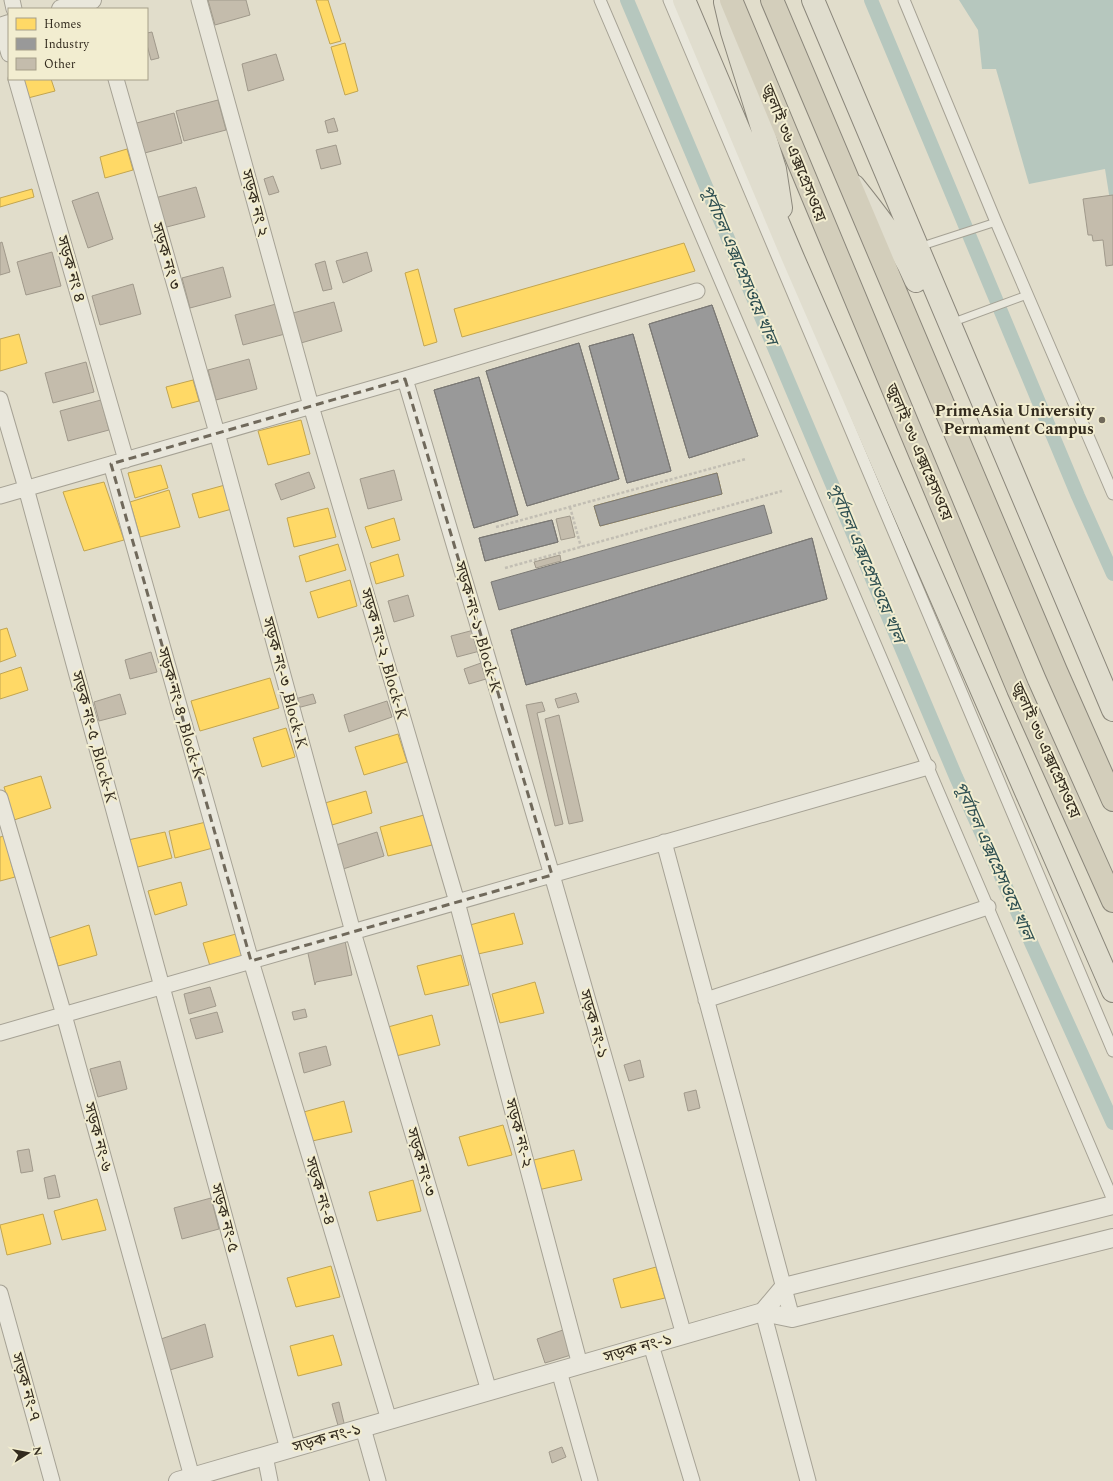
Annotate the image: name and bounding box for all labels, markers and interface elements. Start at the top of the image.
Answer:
legend [8,8,148,80]
text: Homes [44,15,82,34]
text: Industry [44,35,90,54]
text: Other [44,55,76,74]
street label: জুলাই ৩৬ এক্সপ্রেসওয়ে [755,80,833,226]
street label: সড়ক নং ২ [234,166,276,240]
water label: পূর্বাচল এক্সপ্রেসওয়ে খাল [694,181,786,352]
street label: সড়ক নং ৩ [145,219,187,293]
street label: সড়ক নং ৪ [50,232,92,305]
street label: জুলাই ৩৬ এক্সপ্রেসওয়ে [879,379,959,525]
place label: PrimeAsia University Permament Campus [935,399,1095,441]
marker: PrimeAsia University Permament Campus [1097,415,1107,425]
water label: পূর্বাচল এক্সপ্রেসওয়ে খাল [821,479,913,650]
street label: সড়ক নং-১ ,Block-K [447,558,508,696]
street label: সড়ক নং-২ ,Block-K [353,585,414,723]
street label: সড়ক নং-৩ ,Block-K [256,613,314,752]
street label: সড়ক নং-৪ ,Block-K [150,644,211,782]
street label: সড়ক নং-৫ ,Block-K [65,667,123,806]
street label: জুলাই ৩৬ এক্সপ্রেসওয়ে [1005,677,1087,823]
water label: পূর্বাচল এক্সপ্রেসওয়ে খাল [947,777,1042,948]
street label: সড়ক নং-১ [572,986,615,1061]
street label: সড়ক নং-২ [498,1095,540,1171]
street label: সড়ক নং-৬ [77,1099,119,1175]
street label: সড়ক নং-৩ [399,1124,442,1200]
street label: সড়ক নং-৪ [298,1153,342,1228]
street label: সড়ক নং-৫ [204,1180,246,1255]
street label: সড়ক নং-১ [600,1327,675,1370]
street label: সড়ক নং-৭ [4,1349,47,1424]
street label: সড়ক নং-১ [289,1417,364,1460]
north arrow [8,1433,48,1473]
text: N [28,1445,47,1457]

